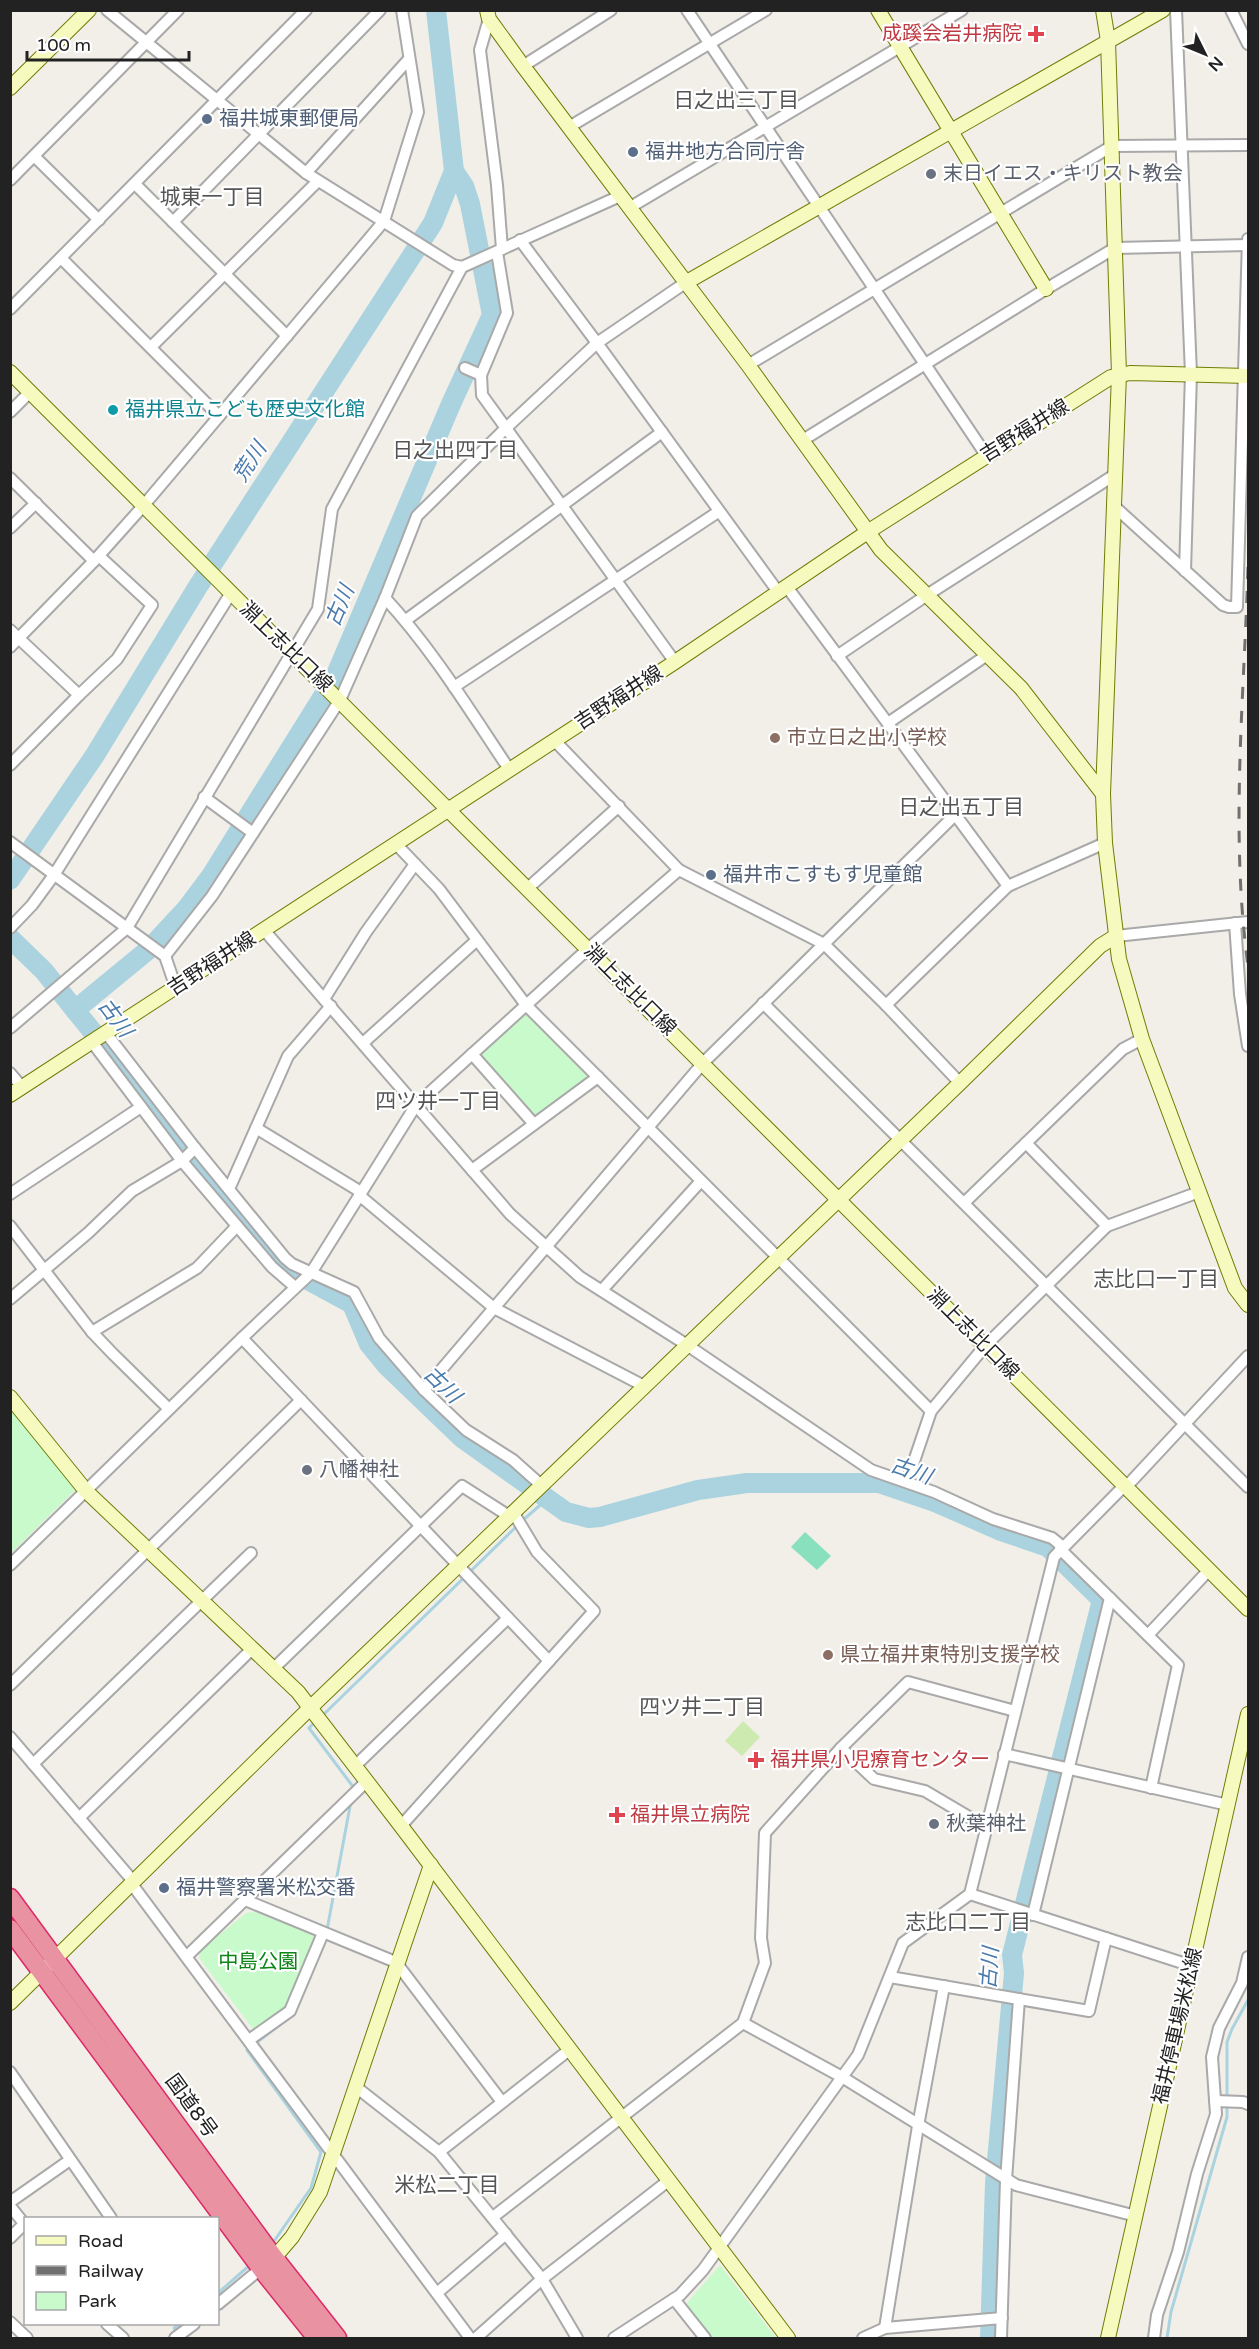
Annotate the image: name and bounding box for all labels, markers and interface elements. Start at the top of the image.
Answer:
place label: 成蹊会岩井病院 [882,22,1022,46]
scale bar [27,24,189,62]
north arrow [1175,24,1235,84]
marker: 成蹊会岩井病院 [1027,25,1045,43]
text: 100 m [36,34,91,56]
text: N [1204,52,1227,75]
district label: 日之出三丁目 [673,88,799,113]
place label: 福井城東郵便局 [219,107,359,131]
marker: 福井城東郵便局 [200,112,214,126]
place label: 福井地方合同庁舎 [645,140,805,164]
marker: 福井地方合同庁舎 [626,145,640,159]
place label: 末日イエス・キリスト教会 [943,162,1183,186]
marker: 末日イエス・キリスト教会 [924,167,938,181]
district label: 城東一丁目 [160,185,265,210]
street label: 吉野福井線 [976,394,1074,468]
place label: 福井県立こども歴史文化館 [125,398,365,422]
marker: 福井県立こども歴史文化館 [106,403,120,417]
water label: 荒川 [228,436,273,486]
district label: 日之出四丁目 [392,438,518,463]
water label: 古川 [320,580,360,630]
street label: 淵上志比口線 [235,597,337,697]
street label: 吉野福井線 [571,661,667,735]
place label: 市立日之出小学校 [787,726,947,750]
marker: 市立日之出小学校 [768,731,782,745]
district label: 日之出五丁目 [898,795,1024,820]
place label: 福井市こすもす児童館 [723,863,923,887]
marker: 福井市こすもす児童館 [704,868,718,882]
street label: 吉野福井線 [164,927,260,1001]
street label: 淵上志比口線 [579,939,681,1041]
water label: 古川 [92,994,139,1044]
district label: 四ツ井一丁目 [375,1089,501,1114]
district label: 志比口一丁目 [1093,1267,1219,1292]
street label: 淵上志比口線 [922,1283,1024,1385]
water label: 古川 [418,1361,467,1410]
water label: 古川 [887,1452,937,1490]
place label: 八幡神社 [319,1458,399,1482]
marker: 八幡神社 [300,1463,314,1477]
place label: 県立福井東特別支援学校 [840,1643,1060,1667]
marker: 県立福井東特別支援学校 [821,1648,835,1662]
district label: 四ツ井二丁目 [639,1695,765,1720]
place label: 福井県小児療育センター [770,1748,990,1772]
marker: 福井県小児療育センター [747,1751,765,1769]
place label: 福井県立病院 [630,1803,750,1827]
marker: 福井県立病院 [608,1806,626,1824]
place label: 秋葉神社 [946,1812,1026,1836]
marker: 秋葉神社 [927,1817,941,1831]
place label: 福井警察署米松交番 [176,1876,356,1900]
marker: 福井警察署米松交番 [157,1881,171,1895]
district label: 志比口二丁目 [905,1910,1031,1935]
water label: 古川 [976,1944,1004,1990]
street label: 福井停車場米松線 [1148,1945,1208,2107]
park label: 中島公園 [218,1950,298,1974]
street label: 国道8号 [160,2070,222,2142]
district label: 米松二丁目 [395,2173,500,2198]
legend [24,2217,219,2325]
text: Road [78,2230,123,2252]
text: Railway [78,2260,144,2282]
text: Park [78,2290,117,2312]

